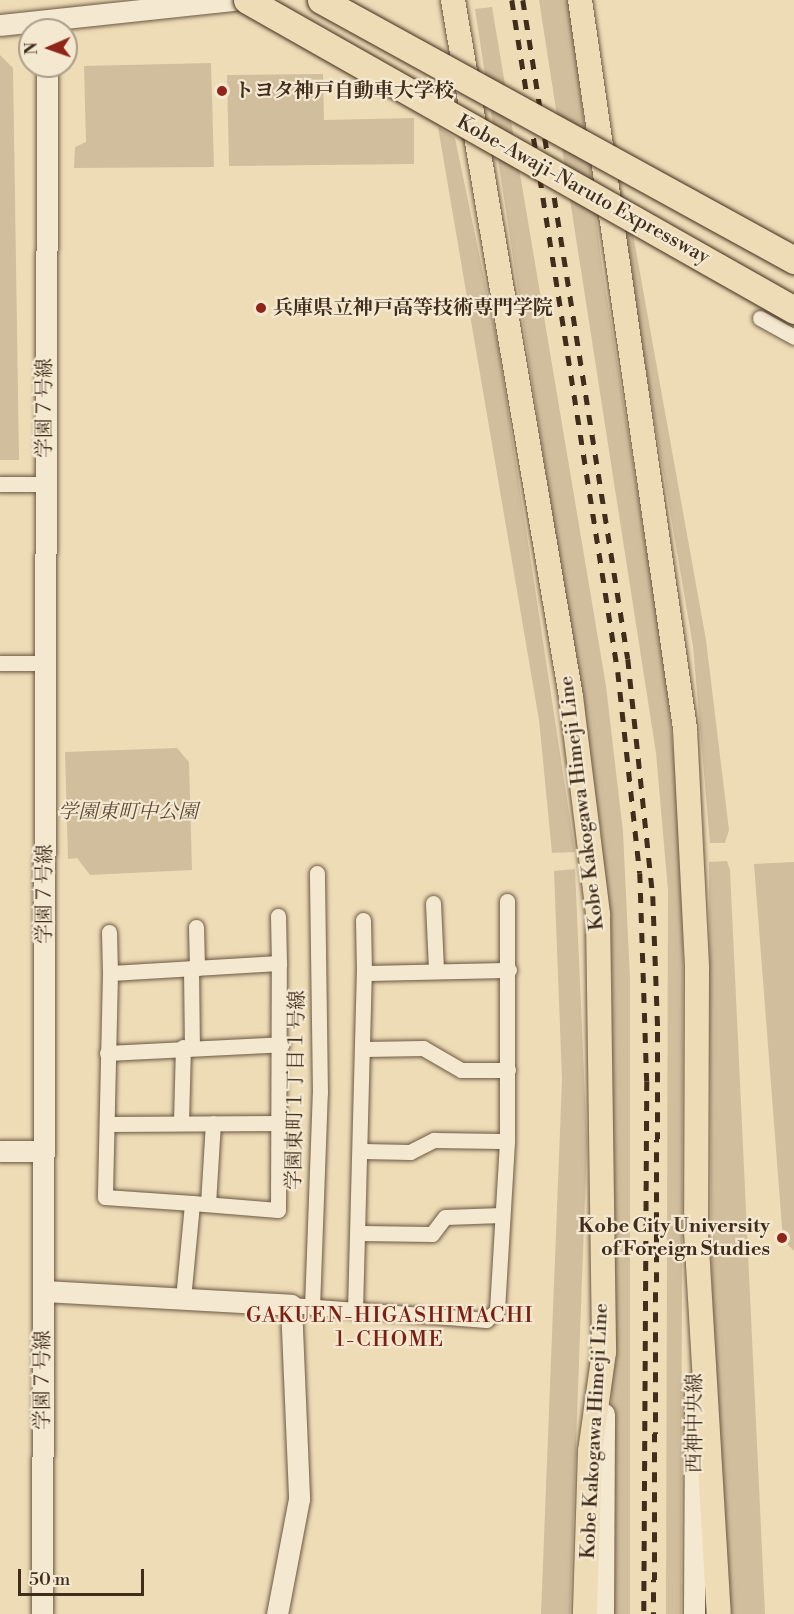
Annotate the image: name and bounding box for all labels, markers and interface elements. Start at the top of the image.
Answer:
north arrow [18,18,78,78]
text: N [22,42,42,55]
place label: トヨタ神戸自動車大学校 [234,79,454,103]
marker: トヨタ神戸自動車大学校 [215,84,229,98]
street label: Kobe-Awaji-Naruto Expressway [452,110,714,270]
place label: 兵庫県立神戸高等技術専門学院 [273,296,553,320]
marker: 兵庫県立神戸高等技術専門学院 [254,301,268,315]
street label: 学園７号線 [33,358,57,458]
street label: Kobe Kakogawa Himeji Line [554,674,610,932]
park label: 学園東町中公園 [58,800,198,824]
street label: 学園７号線 [33,844,57,944]
street label: 学園東町１丁目１号線 [282,990,310,1190]
place label: Kobe City University of Foreign Studies [578,1214,770,1261]
marker: Kobe City University of Foreign Studies [775,1231,789,1245]
street label: Kobe Kakogawa Himeji Line [576,1302,614,1560]
district label: GAKUEN-HIGASHIMACHI 1-CHOME [246,1303,534,1353]
street label: 学園７号線 [31,1330,55,1430]
street label: 西神中央線 [683,1373,707,1473]
scale bar [21,1557,147,1595]
text: 50 m [29,1568,70,1591]

